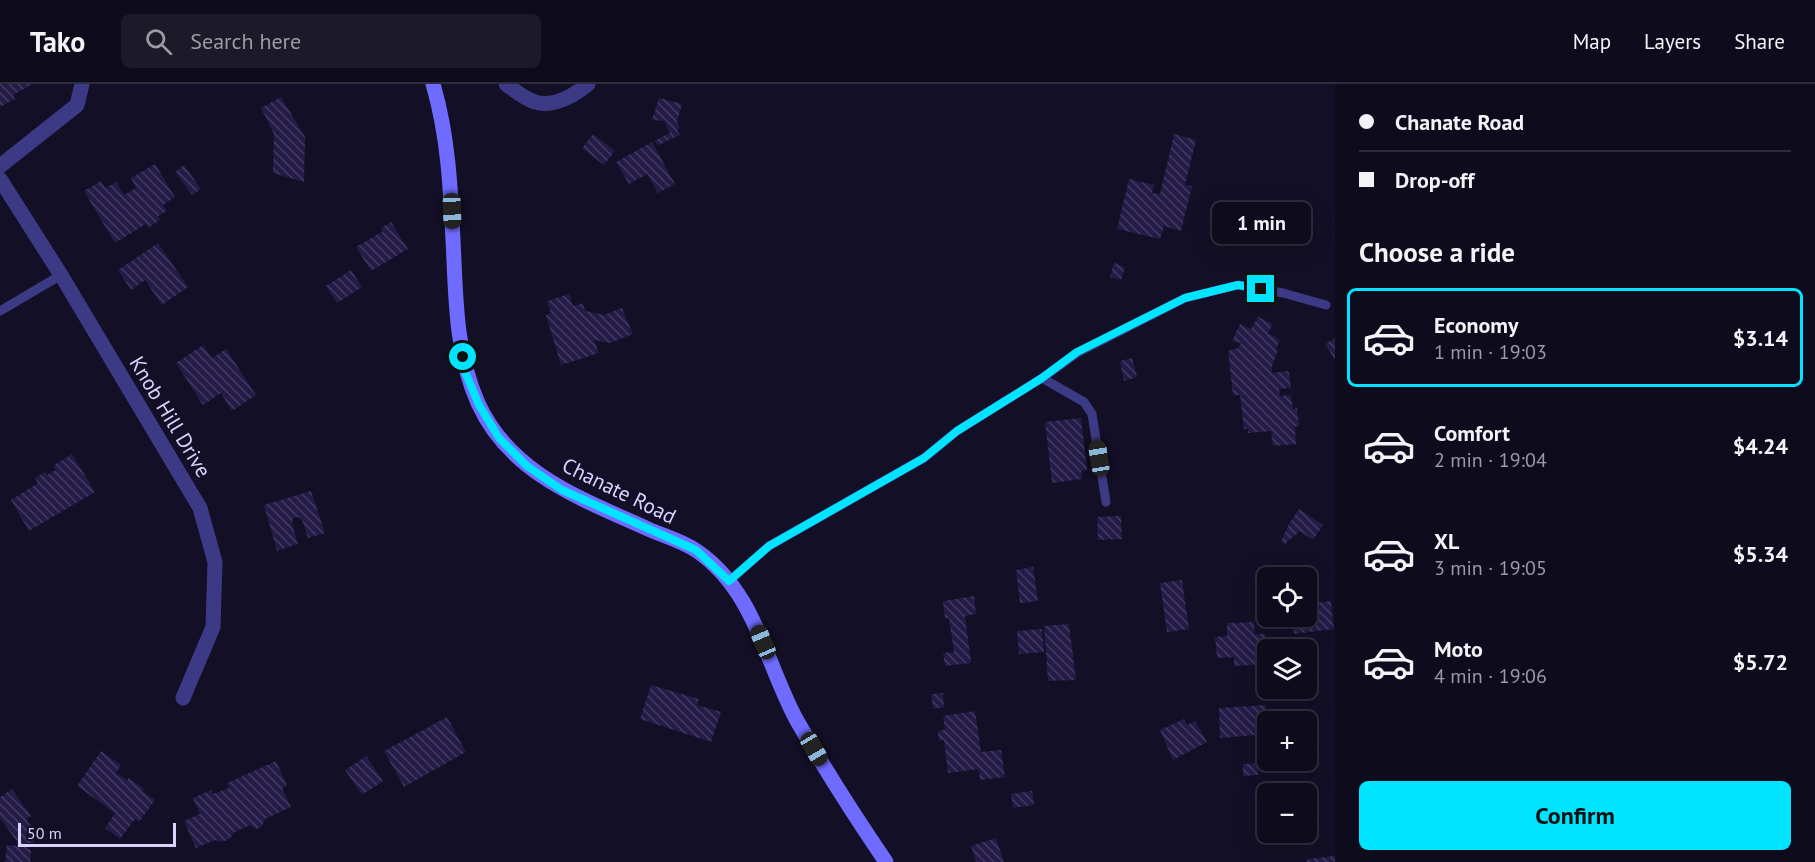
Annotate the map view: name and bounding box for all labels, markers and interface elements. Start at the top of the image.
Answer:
search box [121,14,541,68]
text: Tako [30,23,85,60]
icon: search [142,25,175,58]
text: Search here [190,27,301,55]
text: Map [1573,28,1611,55]
text: Layers [1644,28,1701,55]
text: Share [1734,28,1785,55]
text: Chanate Road [1395,108,1524,136]
text: Drop-off [1395,166,1474,194]
car [442,193,462,229]
callout: 1 min [1212,202,1310,244]
text: 1 min [1237,210,1286,236]
text: Choose a ride [1359,235,1515,269]
route end [1247,275,1274,302]
icon: car [1362,311,1416,365]
text: Economy [1434,311,1518,339]
text: $3.14 [1733,324,1788,352]
text: 1 min · 19:03 [1434,339,1547,365]
route start [449,343,476,370]
street label: Knob Hill Drive [124,351,217,482]
icon: car [1362,419,1416,473]
text: Comfort [1434,419,1510,447]
text: $4.24 [1733,432,1788,460]
car [1087,439,1111,477]
text: 2 min · 19:04 [1434,447,1547,473]
street label: Chanate Road [558,451,681,530]
icon: car [1362,527,1416,581]
text: XL [1434,527,1459,555]
text: $5.34 [1733,540,1788,568]
text: 3 min · 19:05 [1434,555,1547,581]
map controls [1257,567,1317,843]
button: locate [1257,567,1317,627]
car [748,622,778,662]
icon: car [1362,635,1416,689]
text: Moto [1434,635,1483,663]
button: layers [1257,639,1317,699]
text: $5.72 [1733,648,1788,676]
text: 4 min · 19:06 [1434,663,1547,689]
button: + [1257,711,1317,771]
car [797,729,831,769]
button: Confirm [1359,781,1791,850]
button: − [1257,783,1317,843]
scale bar [18,820,176,848]
text: 50 m [27,823,62,843]

